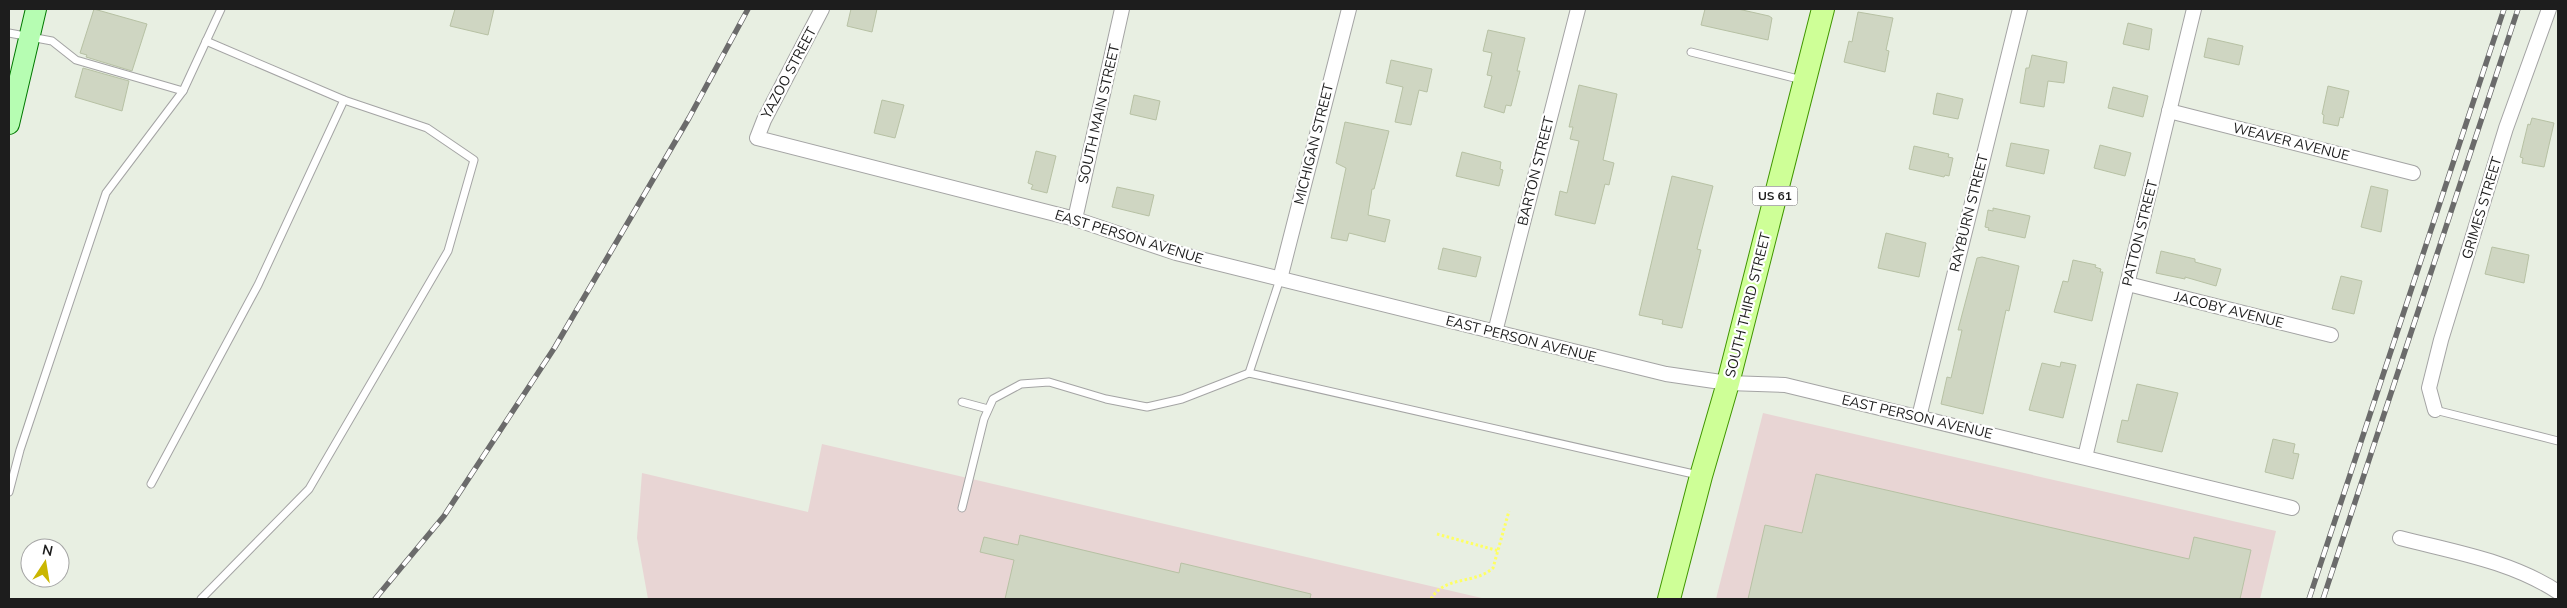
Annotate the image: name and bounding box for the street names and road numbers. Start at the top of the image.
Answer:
street label: YAZOO STREET [756,23,821,123]
street label: SOUTH MAIN STREET [1074,42,1124,186]
street label: MICHIGAN STREET [1290,81,1338,207]
street label: BARTON STREET [1513,114,1559,228]
street label: WEAVER AVENUE [2231,118,2351,166]
street label: RAYBURN STREET [1945,152,1993,274]
street label: GRIMES STREET [2457,154,2507,262]
street label: PATTON STREET [2118,177,2163,288]
road number: US 61 [1752,187,1798,206]
street label: EAST PERSON AVENUE [1053,205,1205,269]
street label: SOUTH THIRD STREET [1721,230,1775,380]
street label: JACOBY AVENUE [2172,287,2285,333]
street label: EAST PERSON AVENUE [1444,311,1598,367]
street label: EAST PERSON AVENUE [1840,390,1994,444]

